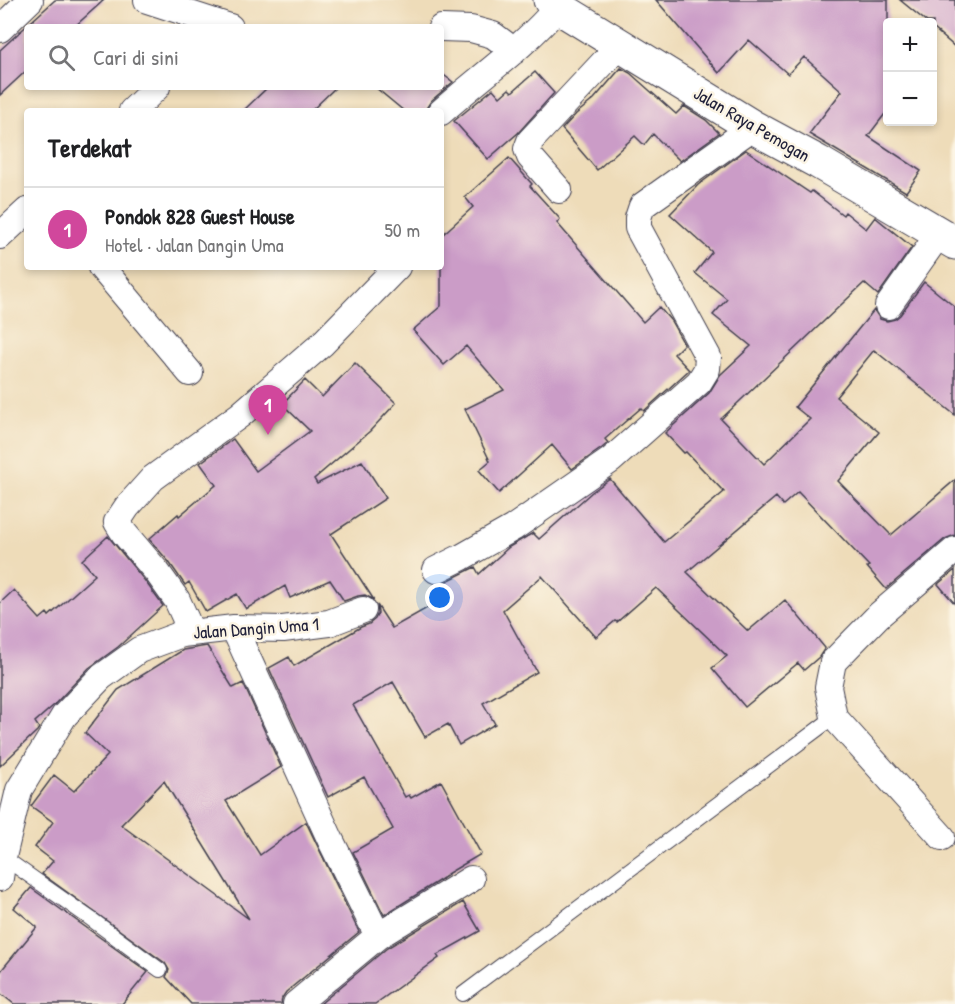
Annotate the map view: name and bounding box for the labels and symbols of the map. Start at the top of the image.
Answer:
street label: Jalan Raya Pemogan [689,81,815,167]
pin: 1 [248,386,288,435]
your location [425,583,454,612]
street label: Jalan Dangin Uma 1 [192,611,320,645]

